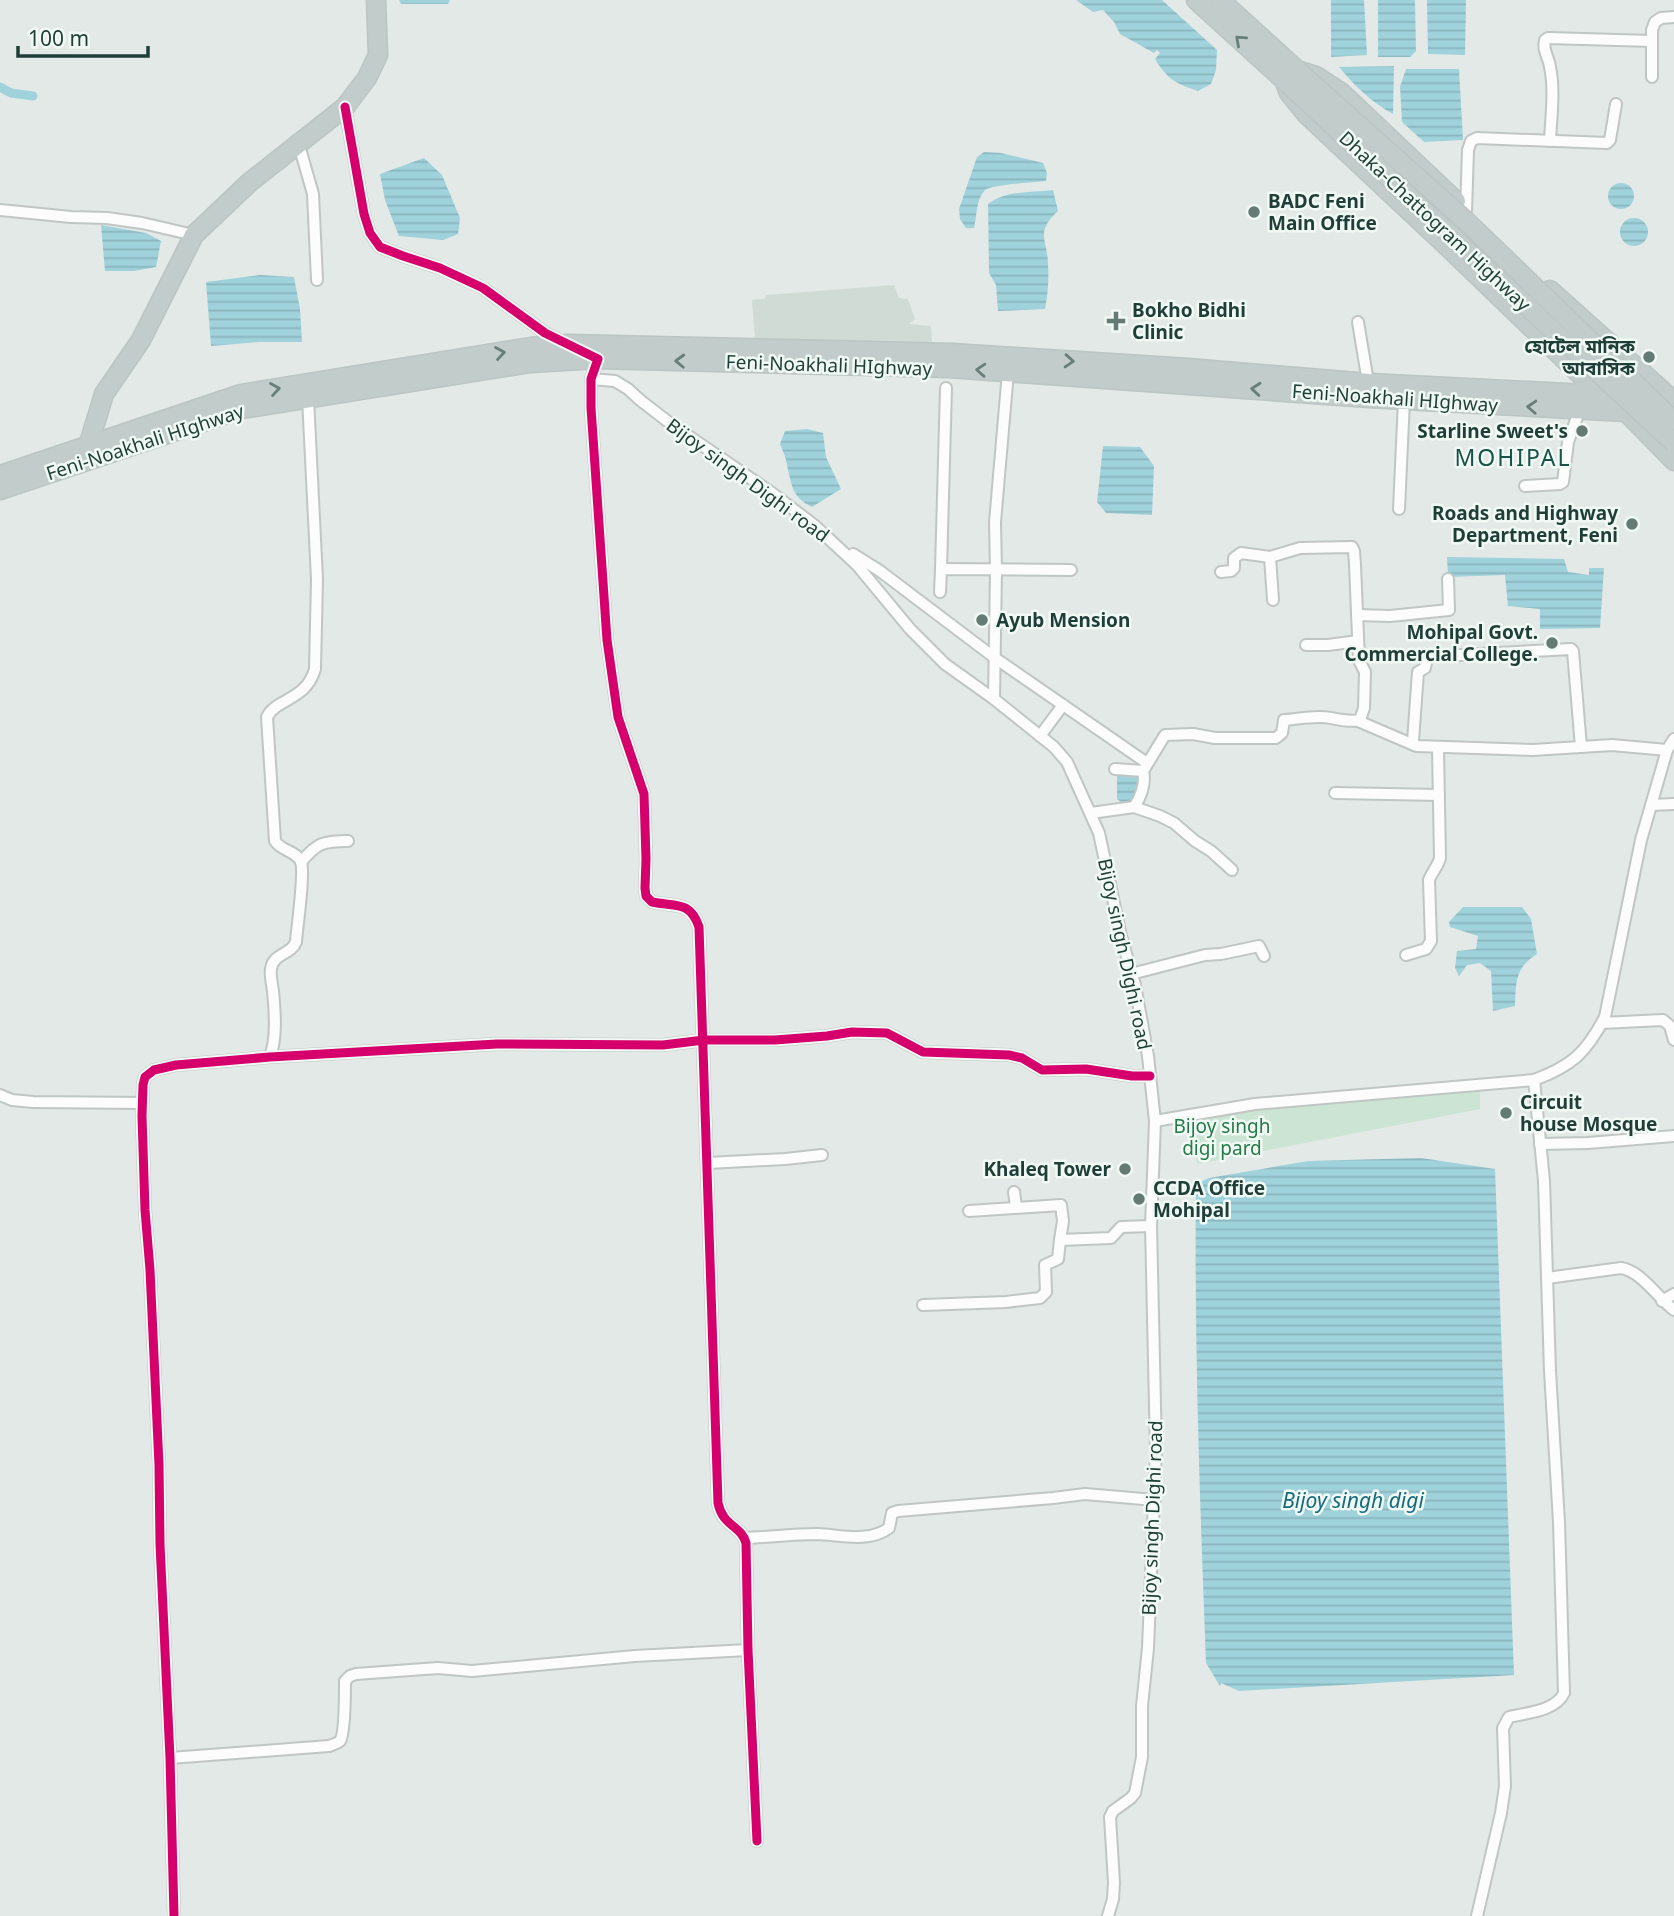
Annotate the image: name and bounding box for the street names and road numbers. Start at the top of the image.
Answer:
street label: Dhaka-Chattogram Highway [1334,125,1537,317]
street label: Feni-Noakhali HIghway [725,348,933,382]
street label: Feni-Noakhali HIghway [1291,378,1499,418]
street label: Feni-Noakhali HIghway [43,398,247,486]
street label: Bijoy singh Dighi road [661,412,835,548]
street label: Bijoy singh Dighi road [1092,856,1158,1052]
street label: Bijoy singh Dighi road [1136,1420,1168,1616]

